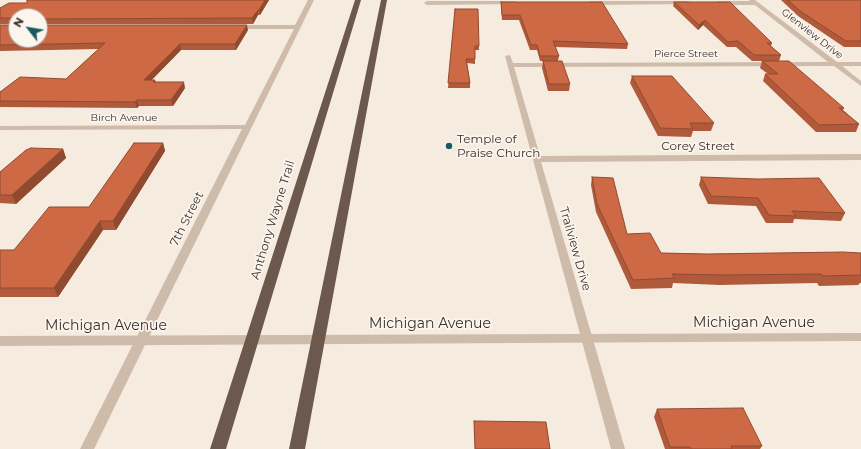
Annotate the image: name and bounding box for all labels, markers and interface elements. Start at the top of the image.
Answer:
street label: Glenview Drive [779,6,845,62]
north arrow [8,8,48,48]
text: N [10,15,27,30]
street label: Pierce Street [654,48,718,60]
street label: Birch Avenue [91,112,157,124]
place label: Temple of Praise Church [457,132,540,160]
street label: Corey Street [661,139,735,153]
marker: Temple of Praise Church [444,141,454,151]
street label: Anthony Wayne Trail [248,159,298,281]
street label: 7th Street [167,189,207,249]
street label: Trailview Drive [556,205,594,293]
street label: Michigan Avenue [693,315,815,331]
street label: Michigan Avenue [369,316,491,332]
street label: Michigan Avenue [45,318,167,334]

